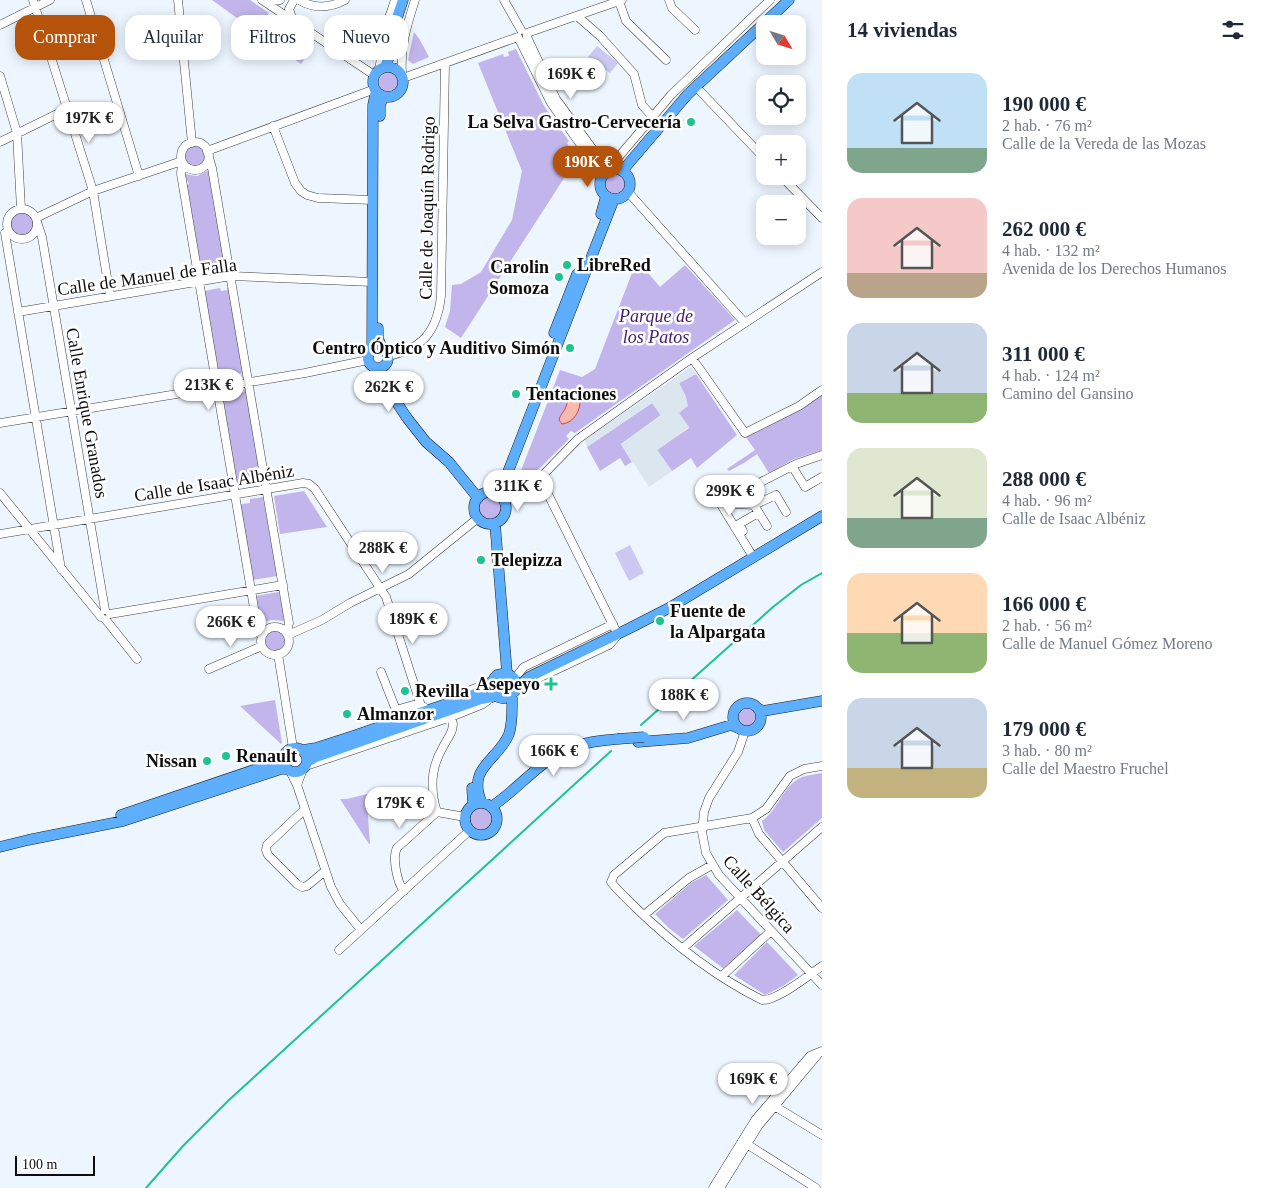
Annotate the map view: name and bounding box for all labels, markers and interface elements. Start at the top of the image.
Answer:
chip: Comprar [15,15,115,60]
chip: Alquilar [125,15,221,60]
chip: Filtros [231,15,314,60]
chip: Nuevo [324,15,408,60]
north arrow [756,15,806,65]
map controls [756,15,806,245]
icon: filters [1219,16,1247,44]
text: 14 viviendas [847,18,957,42]
pin: 169K € [530,58,612,100]
text: 169K € [547,65,595,82]
button: locate [756,75,806,125]
text: 190 000 € [1002,92,1086,116]
icon: home [887,93,947,153]
pin: 197K € [48,102,130,144]
text: 197K € [65,109,113,126]
place label: La Selva Gastro-Cervecería [467,112,681,132]
street label: Calle de Joaquín Rodrigo [415,116,439,300]
marker: La Selva Gastro-Cervecería [685,116,697,128]
text: 2 hab. · 76 m² [1002,117,1092,134]
button: + [756,135,806,185]
text: Calle de la Vereda de las Mozas [1002,135,1206,152]
pin: 190K € [547,146,629,188]
text: 190K € [564,153,612,170]
button: − [756,195,806,245]
text: 262 000 € [1002,217,1086,241]
icon: home [887,218,947,278]
text: 4 hab. · 132 m² [1002,242,1100,259]
street label: Calle de Manuel de Falla [56,255,238,299]
place label: LibreRed [577,255,651,275]
place label: Carolin Somoza [489,257,549,298]
marker: LibreRed [561,259,573,271]
text: Avenida de los Derechos Humanos [1002,260,1227,277]
marker: Carolin Somoza [553,271,565,283]
park label: Parque de los Patos [618,306,693,347]
street label: Calle Enrique Granados [62,326,112,500]
place label: Centro Óptico y Auditivo Simón [312,337,560,358]
marker: Centro Óptico y Auditivo Simón [564,342,576,354]
text: 311 000 € [1002,342,1085,366]
icon: home [887,343,947,403]
text: 4 hab. · 124 m² [1002,367,1100,384]
pin: 213K € [168,368,250,411]
pin: 262K € [348,370,430,413]
text: 213K € [185,376,233,393]
text: 262K € [365,378,413,395]
place label: Tentaciones [526,384,616,404]
text: Camino del Gansino [1002,385,1134,402]
marker: Tentaciones [510,388,522,400]
street label: Calle de Isaac Albéniz [133,460,295,506]
text: 288 000 € [1002,467,1086,491]
icon: home [887,468,947,528]
pin: 311K € [477,470,559,512]
pin: 299K € [689,474,771,517]
text: 311K € [494,477,542,494]
text: 299K € [706,482,754,499]
text: 4 hab. · 96 m² [1002,492,1092,509]
text: Calle de Isaac Albéniz [1002,510,1146,527]
pin: 288K € [342,532,424,574]
text: 288K € [359,539,407,556]
place label: Telepizza [491,550,562,570]
marker: Telepizza [475,554,487,566]
text: 166 000 € [1002,592,1086,616]
icon: home [887,593,947,653]
place label: Fuente de la Alpargata [670,601,766,642]
pin: 189K € [372,602,454,645]
pin: 266K € [190,606,272,648]
text: 189K € [389,610,437,627]
text: 266K € [207,613,255,630]
marker: Fuente de la Alpargata [654,615,666,627]
text: 2 hab. · 56 m² [1002,617,1092,634]
text: Calle de Manuel Gómez Moreno [1002,635,1213,652]
place label: Asepeyo [476,674,540,694]
marker: Asepeyo [544,677,558,691]
pin: 188K € [643,678,725,721]
place label: Revilla [415,681,469,701]
marker: Revilla [399,685,411,697]
text: 188K € [660,686,708,703]
place label: Almanzor [357,704,434,724]
marker: Almanzor [341,708,353,720]
text: 179 000 € [1002,717,1086,741]
icon: home [887,718,947,778]
pin: 166K € [513,734,595,777]
text: 166K € [530,742,578,759]
text: 3 hab. · 80 m² [1002,742,1092,759]
place label: Renault [236,746,297,766]
marker: Renault [220,750,232,762]
place label: Nissan [146,751,197,771]
marker: Nissan [201,755,213,767]
text: Calle del Maestro Fruchel [1002,760,1169,777]
pin: 179K € [359,786,441,829]
text: 179K € [376,794,424,811]
street label: Calle Bélgica [719,851,799,937]
pin: 169K € [712,1062,794,1105]
text: 169K € [729,1070,777,1087]
scale bar [15,1153,95,1176]
text: 100 m [22,1157,57,1172]

